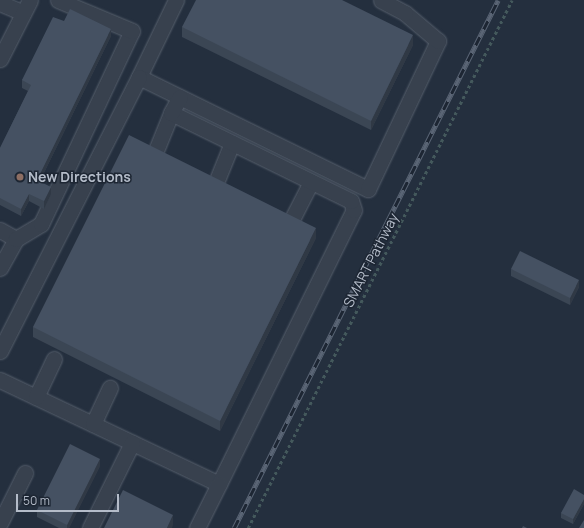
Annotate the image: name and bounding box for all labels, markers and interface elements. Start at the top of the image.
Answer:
place label: New Directions [28,169,131,185]
marker: New Directions [15,172,25,182]
street label: SMART Pathway [340,210,402,310]
scale bar [18,486,121,512]
text: 50 m [23,492,50,509]

